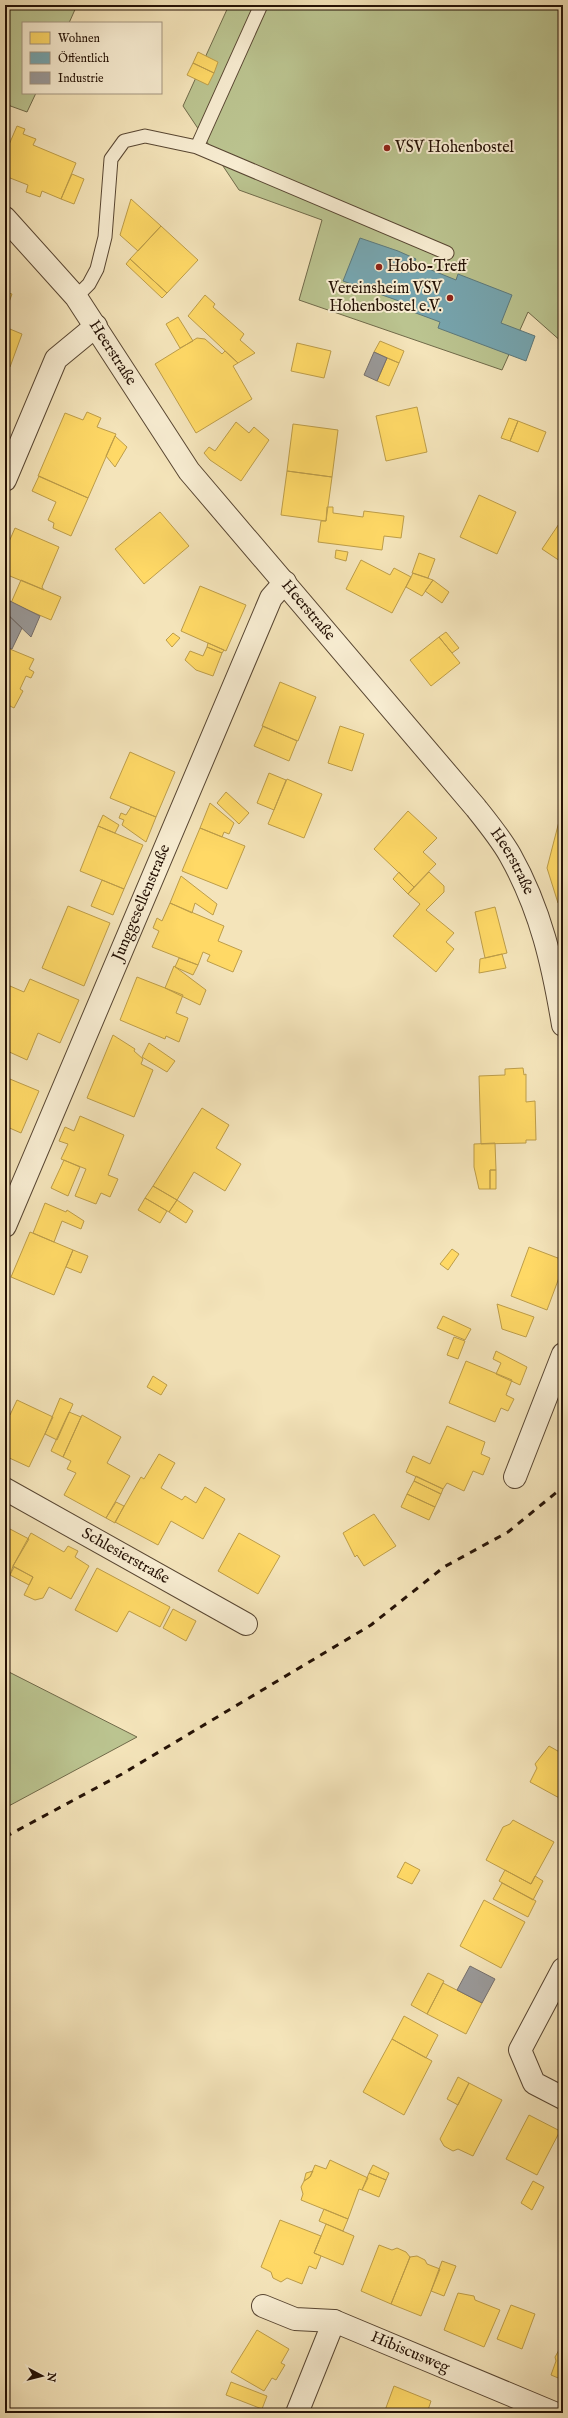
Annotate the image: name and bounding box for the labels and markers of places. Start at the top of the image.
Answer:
place label: VSV Hohenbostel [394,138,515,158]
marker: VSV Hohenbostel [382,143,392,153]
place label: Hobo-Treff [387,257,469,277]
marker: Hobo-Treff [374,262,384,272]
place label: Vereinsheim VSV Hohenbostel e.V. [327,279,443,317]
marker: Vereinsheim VSV Hohenbostel e.V. [445,293,455,303]

